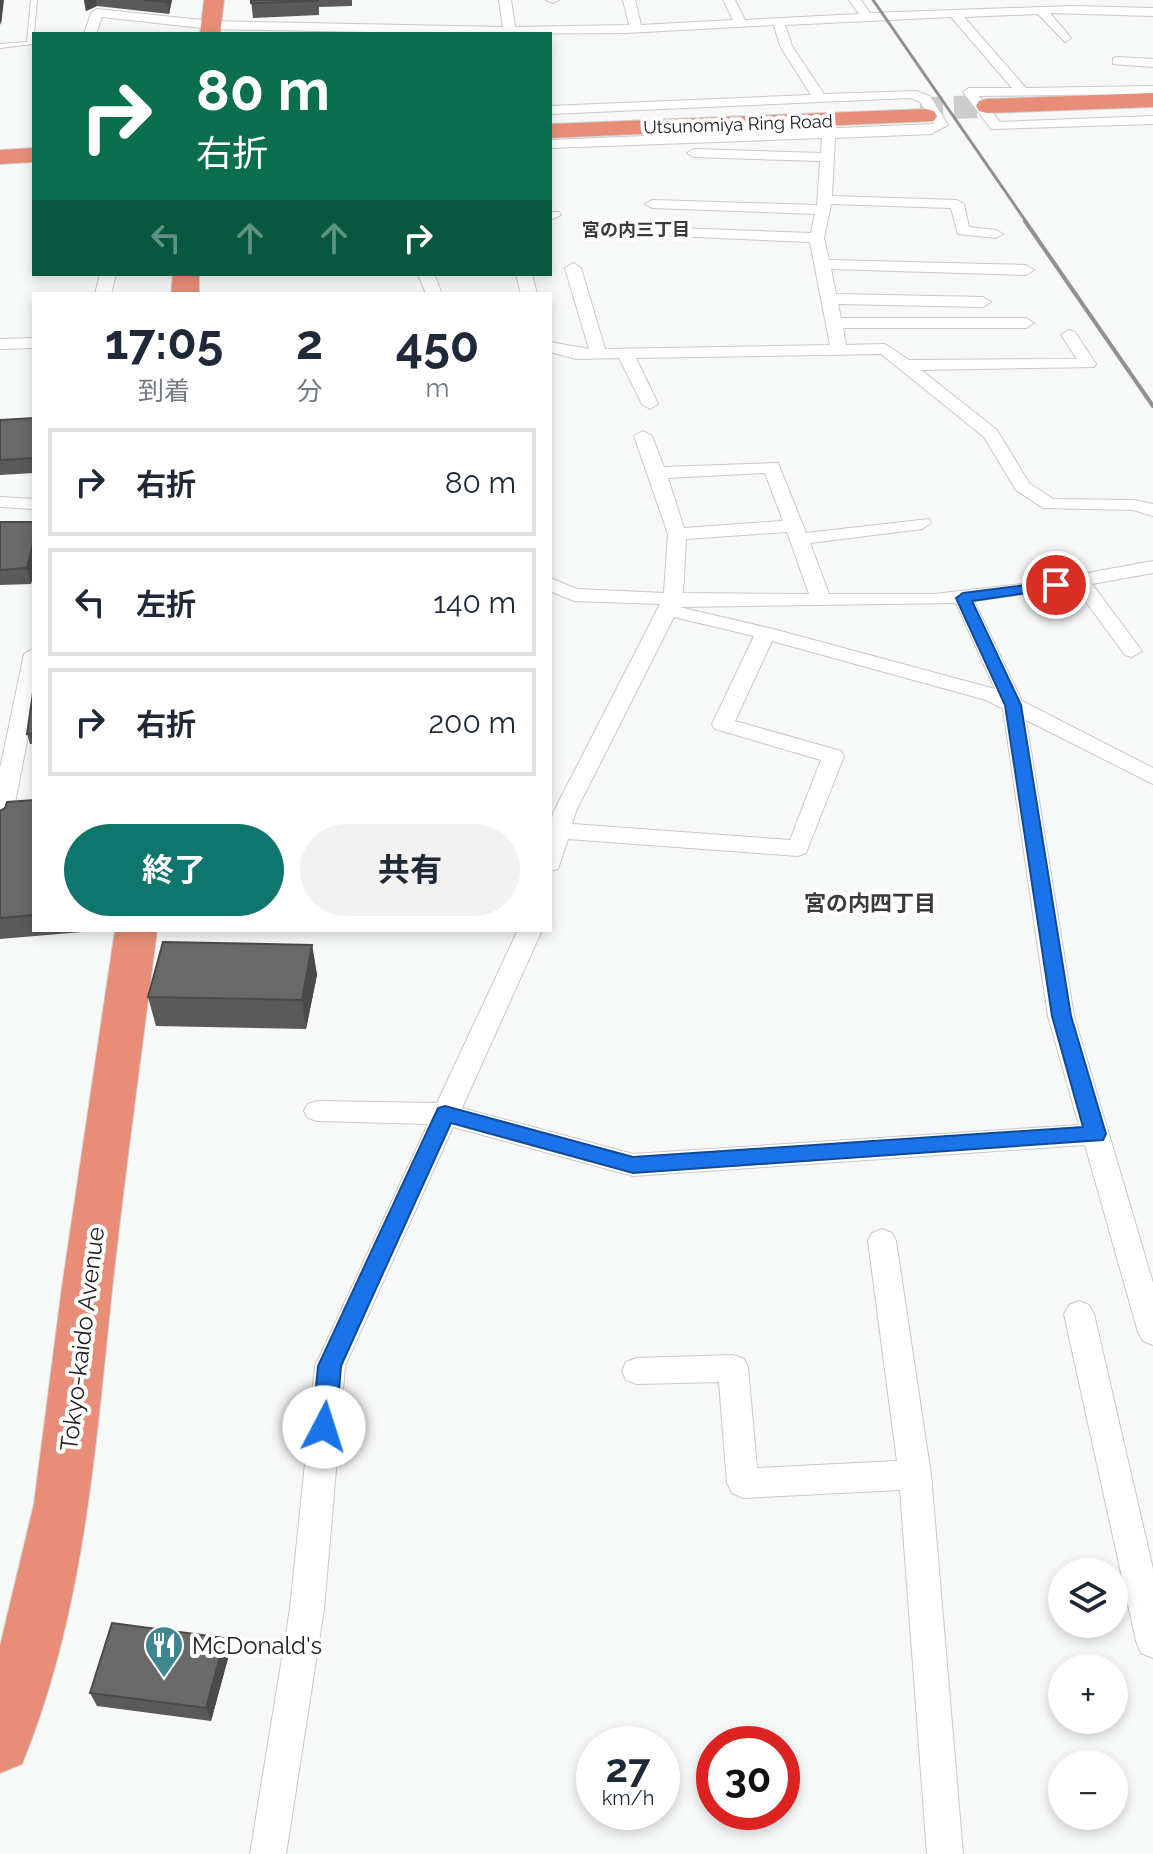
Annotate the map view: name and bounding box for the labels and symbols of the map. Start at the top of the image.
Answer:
street label: Utsunomiya Ring Road [643,110,833,138]
district label: 宮の内三丁目 [582,219,690,240]
pin [1022,551,1090,619]
district label: 宮の内四丁目 [804,890,936,916]
street label: Tokyo-kaido Avenue [54,1225,110,1453]
position arrow [282,1385,366,1469]
restaurant icon: McDonald's [143,1624,185,1679]
place label: McDonald's [192,1631,322,1660]
speed limit sign: 30 [696,1726,800,1830]

